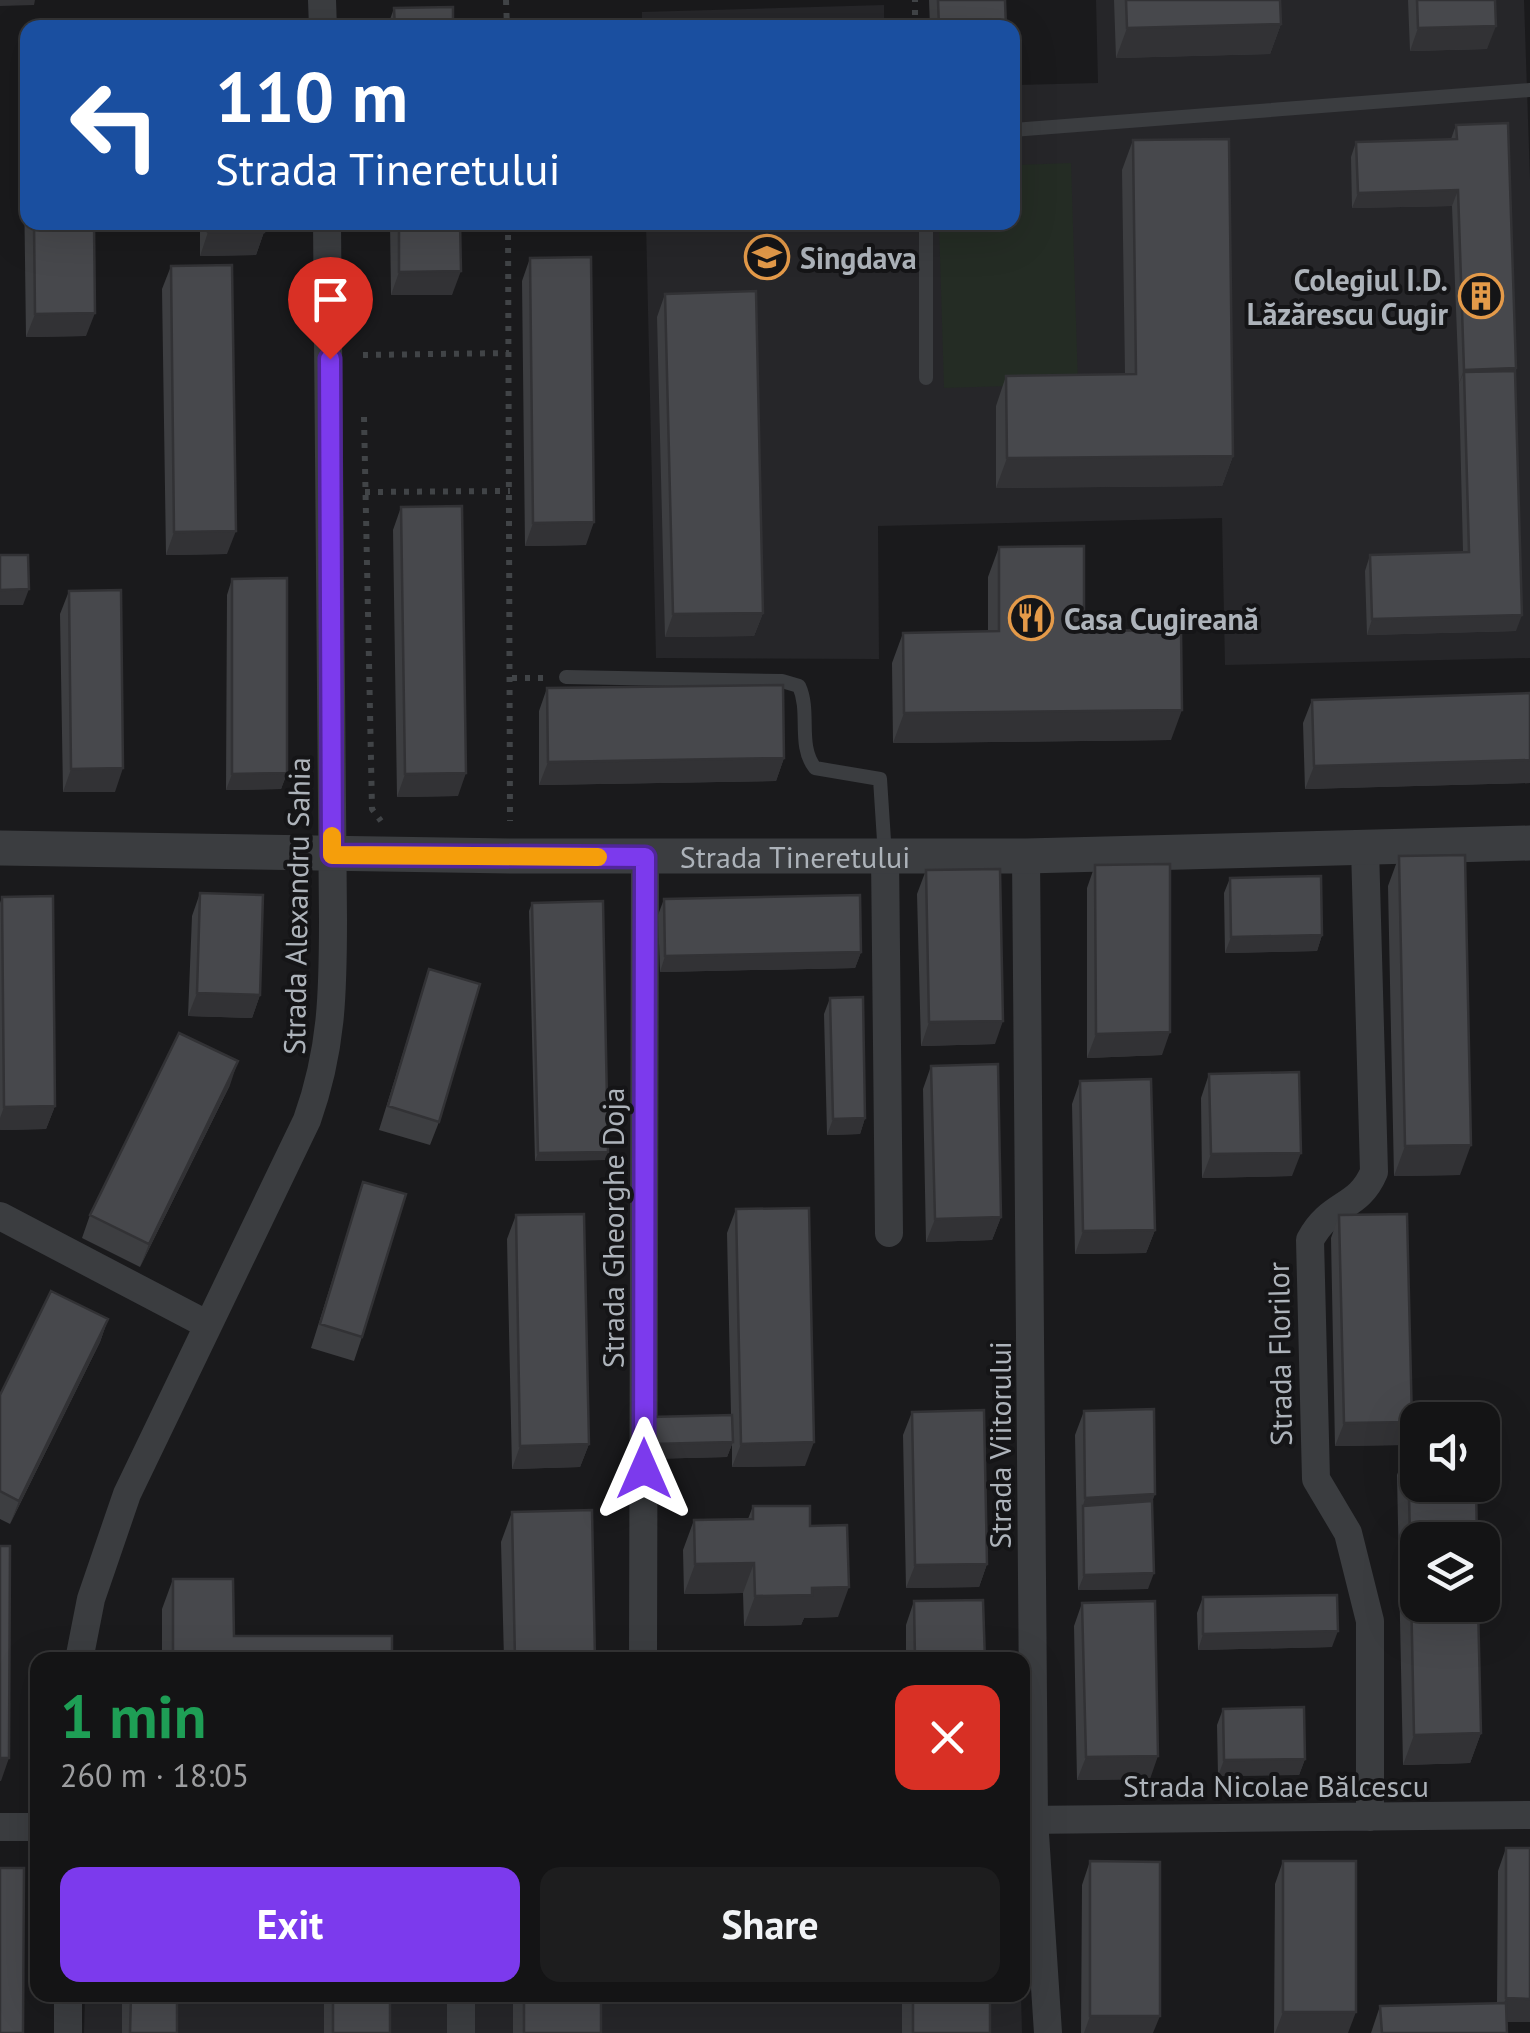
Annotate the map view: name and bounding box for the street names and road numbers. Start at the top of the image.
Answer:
street label: Strada Alexandru Sahia [274,757,318,1055]
street label: Strada Tineretului [680,837,910,876]
street label: Strada Gheorghe Doja [593,1088,632,1368]
street label: Strada Florilor [1258,1262,1300,1446]
street label: Strada Viitorului [980,1341,1019,1549]
street label: Strada Nicolae Bălcescu [1123,1766,1429,1805]

